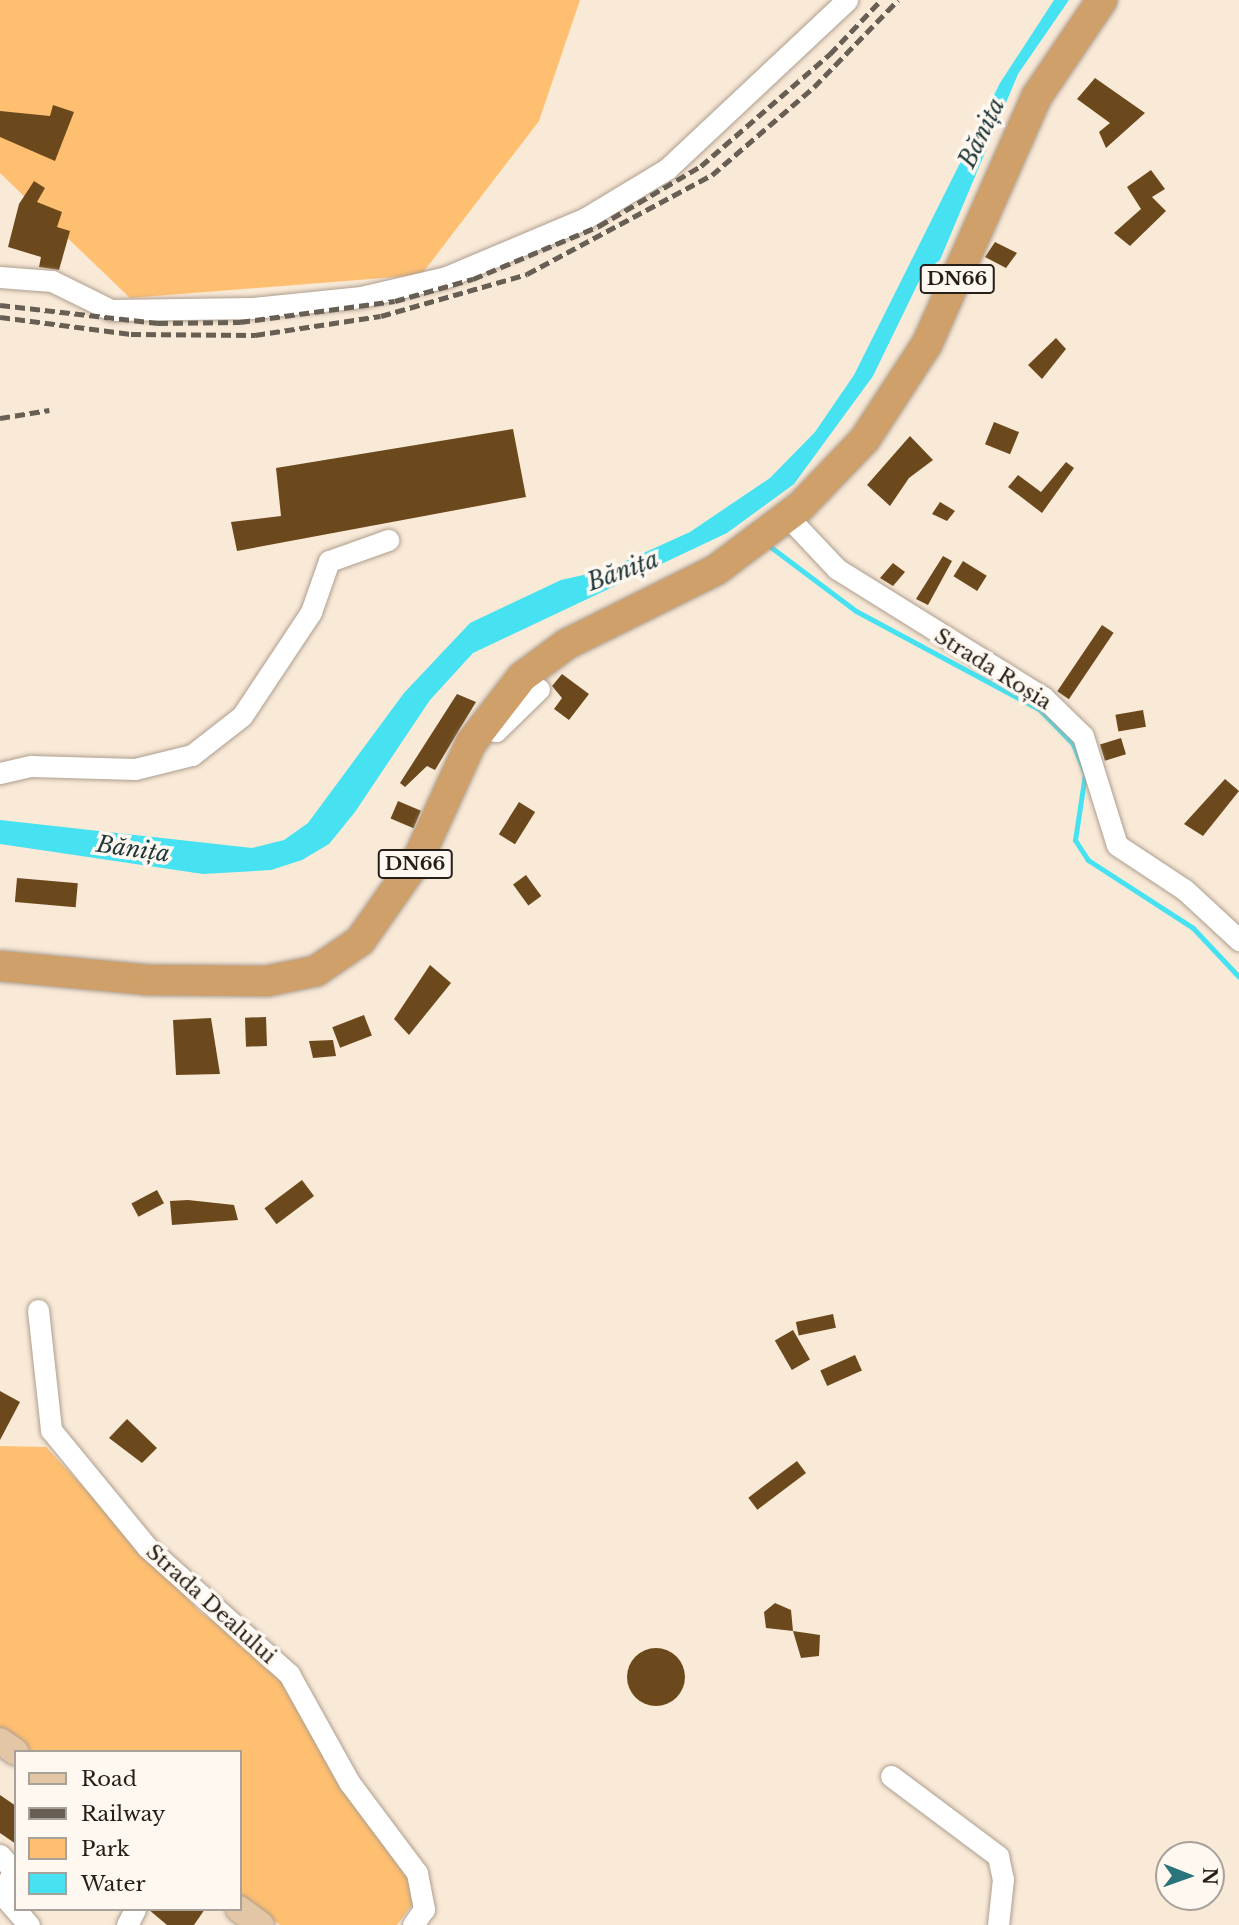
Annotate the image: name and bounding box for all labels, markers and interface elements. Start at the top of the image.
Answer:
water label: Bănița [953,94,1011,172]
road number: DN66 [918,264,996,294]
water label: Bănița [584,545,662,597]
street label: Strada Roșia [930,623,1056,715]
water label: Bănița [95,830,171,868]
road number: DN66 [376,848,453,880]
street label: Strada Dealului [141,1539,281,1669]
legend [14,1750,242,1911]
text: Road [81,1766,137,1792]
text: Railway [81,1801,165,1827]
text: Park [81,1836,130,1862]
north arrow [1155,1841,1225,1911]
text: N [1198,1867,1221,1885]
text: Water [81,1871,145,1897]

